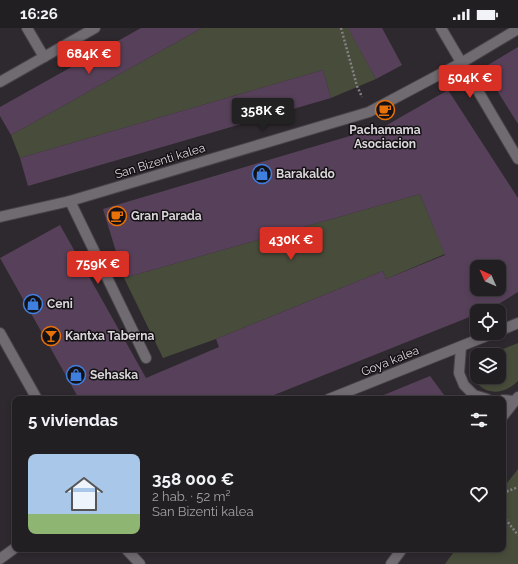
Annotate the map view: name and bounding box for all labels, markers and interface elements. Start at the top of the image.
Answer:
text: 16:26 [20,5,58,23]
pin: 684K € [56,41,122,75]
text: 684K € [66,46,112,61]
pin: 504K € [437,65,503,99]
text: 504K € [448,70,492,85]
pin: 358K € [230,98,296,132]
cafe icon: Pachamama Asociacion [374,99,396,121]
text: 358K € [241,103,285,118]
place label: Pachamama Asociacion [349,123,421,151]
street label: San Bizenti kalea [113,141,207,181]
shop icon: Barakaldo [251,163,273,185]
place label: Barakaldo [276,167,335,181]
cafe icon: Gran Parada [106,205,128,227]
place label: Gran Parada [131,209,202,223]
pin: 430K € [258,227,324,261]
text: 430K € [269,232,313,247]
pin: 759K € [65,251,131,285]
text: 759K € [76,256,120,271]
north arrow [470,260,506,296]
map controls [470,260,506,384]
shop icon: Ceni [22,293,44,315]
place label: Ceni [47,297,73,311]
button: locate [470,304,506,340]
bar icon: Kantxa Taberna [40,325,62,347]
place label: Kantxa Taberna [65,329,154,343]
street label: Goya kalea [359,343,421,379]
button: layers [470,348,506,384]
shop icon: Sehaska [65,364,87,386]
place label: Sehaska [90,368,138,382]
icon: filters [468,409,490,431]
text: 5 viviendas [28,410,118,430]
text: 358 000 € [152,469,234,489]
icon: home [60,470,108,518]
icon: heart [468,483,490,505]
text: 2 hab. · 52 m² [152,489,230,504]
text: San Bizenti kalea [152,504,253,519]

